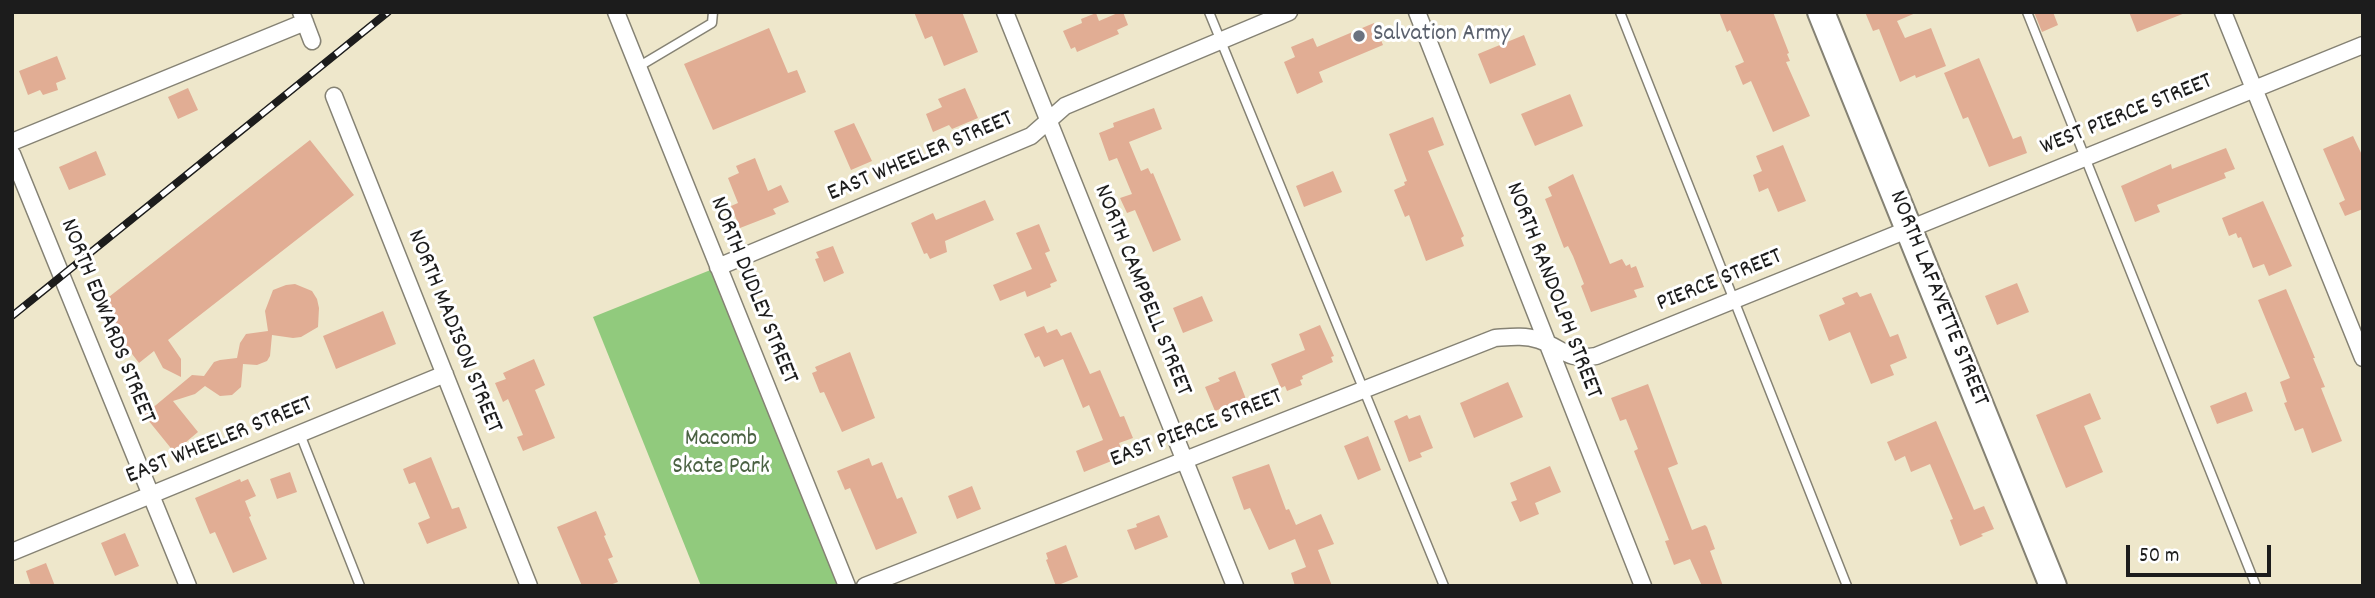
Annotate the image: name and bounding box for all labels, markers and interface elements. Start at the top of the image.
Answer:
place label: Salvation Army [1373,22,1511,50]
marker: Salvation Army [1351,28,1367,44]
street label: WEST PIERCE STREET [2037,68,2217,164]
street label: EAST WHEELER STREET [824,106,1018,210]
street label: NORTH RANDOLPH STREET [1497,179,1607,403]
street label: NORTH CAMPBELL STREET [1085,181,1197,401]
street label: NORTH LAFAYETTE STREET [1881,187,1993,411]
street label: NORTH DUDLEY STREET [701,193,803,389]
street label: NORTH EDWARDS STREET [52,215,160,429]
street label: NORTH MADISON STREET [399,226,507,438]
street label: PIERCE STREET [1653,244,1787,320]
street label: EAST PIERCE STREET [1107,384,1287,476]
street label: EAST WHEELER STREET [122,391,318,493]
park label: Macomb Skate Park [672,427,770,483]
scale bar [2130,532,2275,576]
text: 50 m [2139,542,2179,572]

